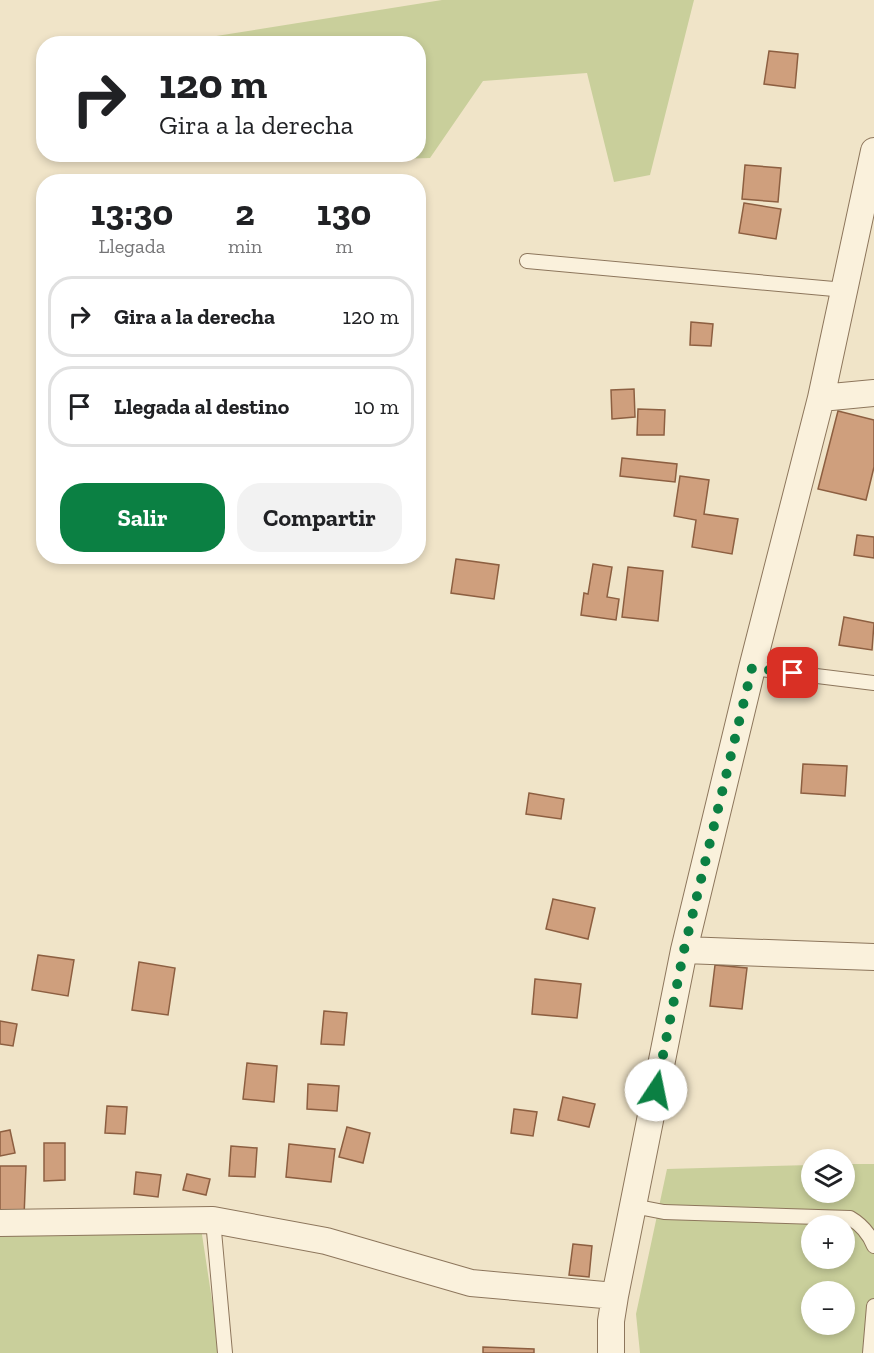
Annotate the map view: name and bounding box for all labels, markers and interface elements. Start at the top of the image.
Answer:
text: 120 m [159,58,267,109]
icon: right [60,60,138,138]
text: Gira a la derecha [159,109,353,141]
text: 13:30 [91,191,173,234]
text: 2 [235,191,255,234]
text: 130 [317,191,371,234]
text: Llegada [98,234,165,258]
text: min [228,234,262,258]
text: m [335,234,353,258]
icon: right [63,300,96,333]
text: Gira a la derecha [114,303,275,330]
text: 120 m [343,303,399,330]
icon: arrive [63,390,96,423]
text: Llegada al destino [114,393,289,420]
text: 10 m [354,393,399,420]
button: Salir [60,483,225,552]
button: Compartir [237,483,402,552]
pin [767,647,818,698]
icon: arrive [776,656,809,689]
position arrow [624,1058,688,1122]
map controls [801,1149,855,1335]
button: layers [801,1149,855,1203]
button: + [801,1215,855,1269]
button: − [801,1281,855,1335]

